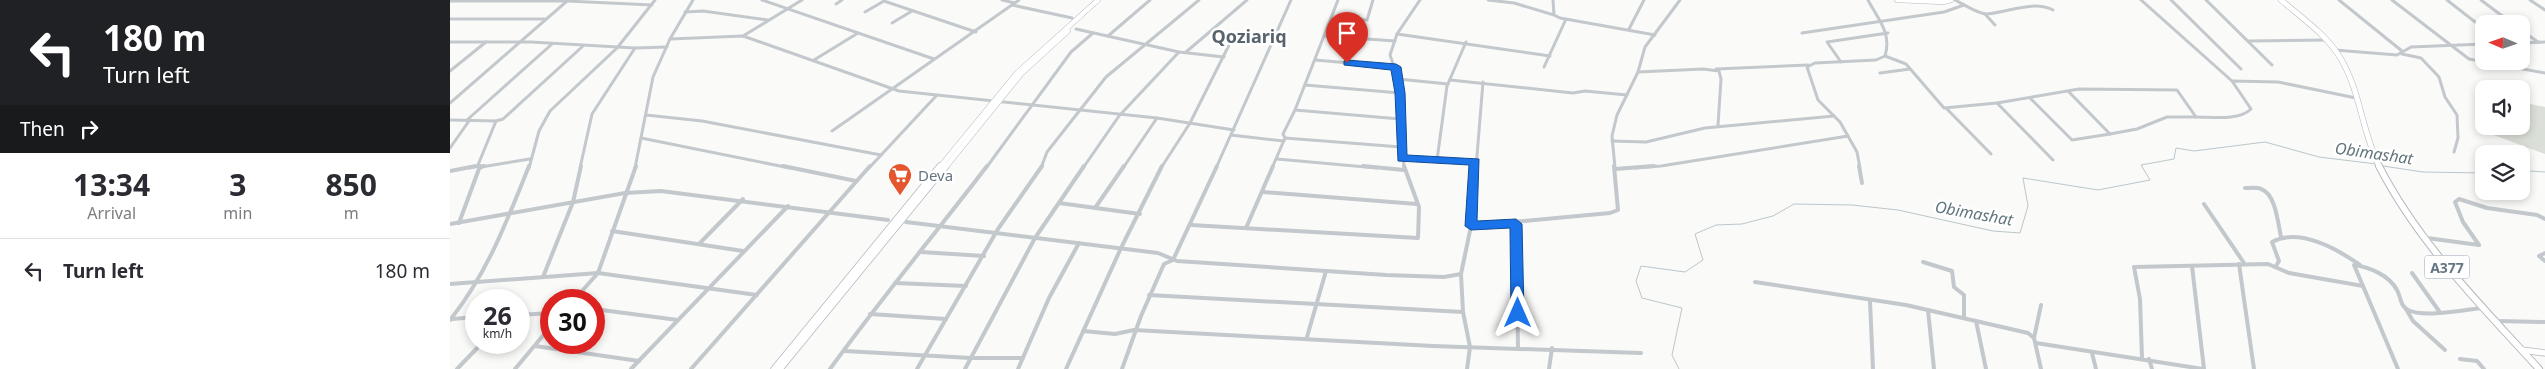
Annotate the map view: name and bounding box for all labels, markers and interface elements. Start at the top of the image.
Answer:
pin [1326,12,1368,63]
text: 180 m [103,14,206,61]
north arrow [2475,15,2530,70]
map controls [2475,15,2530,200]
icon: arrive [1333,19,1361,47]
icon: left [20,20,85,85]
district label: Qoziariq [1211,24,1287,48]
text: Turn left [103,59,190,89]
button: sound [2475,80,2530,135]
icon: right [75,115,103,143]
text: Then [20,116,65,142]
water label: Obimashat [2334,137,2415,169]
button: layers [2475,145,2530,200]
supermarket icon: Deva [887,162,913,196]
text: 13:34 [73,164,150,205]
text: 3 [229,164,246,205]
text: 850 [325,164,377,205]
place label: Deva [918,165,953,185]
water label: Obimashat [1933,195,2015,231]
text: Arrival [87,202,136,224]
text: min [223,202,252,224]
text: m [344,202,359,224]
road number: A377 [2424,256,2470,278]
icon: left [20,257,48,285]
text: Turn left [63,258,144,284]
text: 180 m [375,258,430,284]
position arrow [1491,286,1543,338]
speed limit sign: 30 [540,289,605,354]
text: 26 [483,298,512,332]
text: km/h [483,325,512,342]

